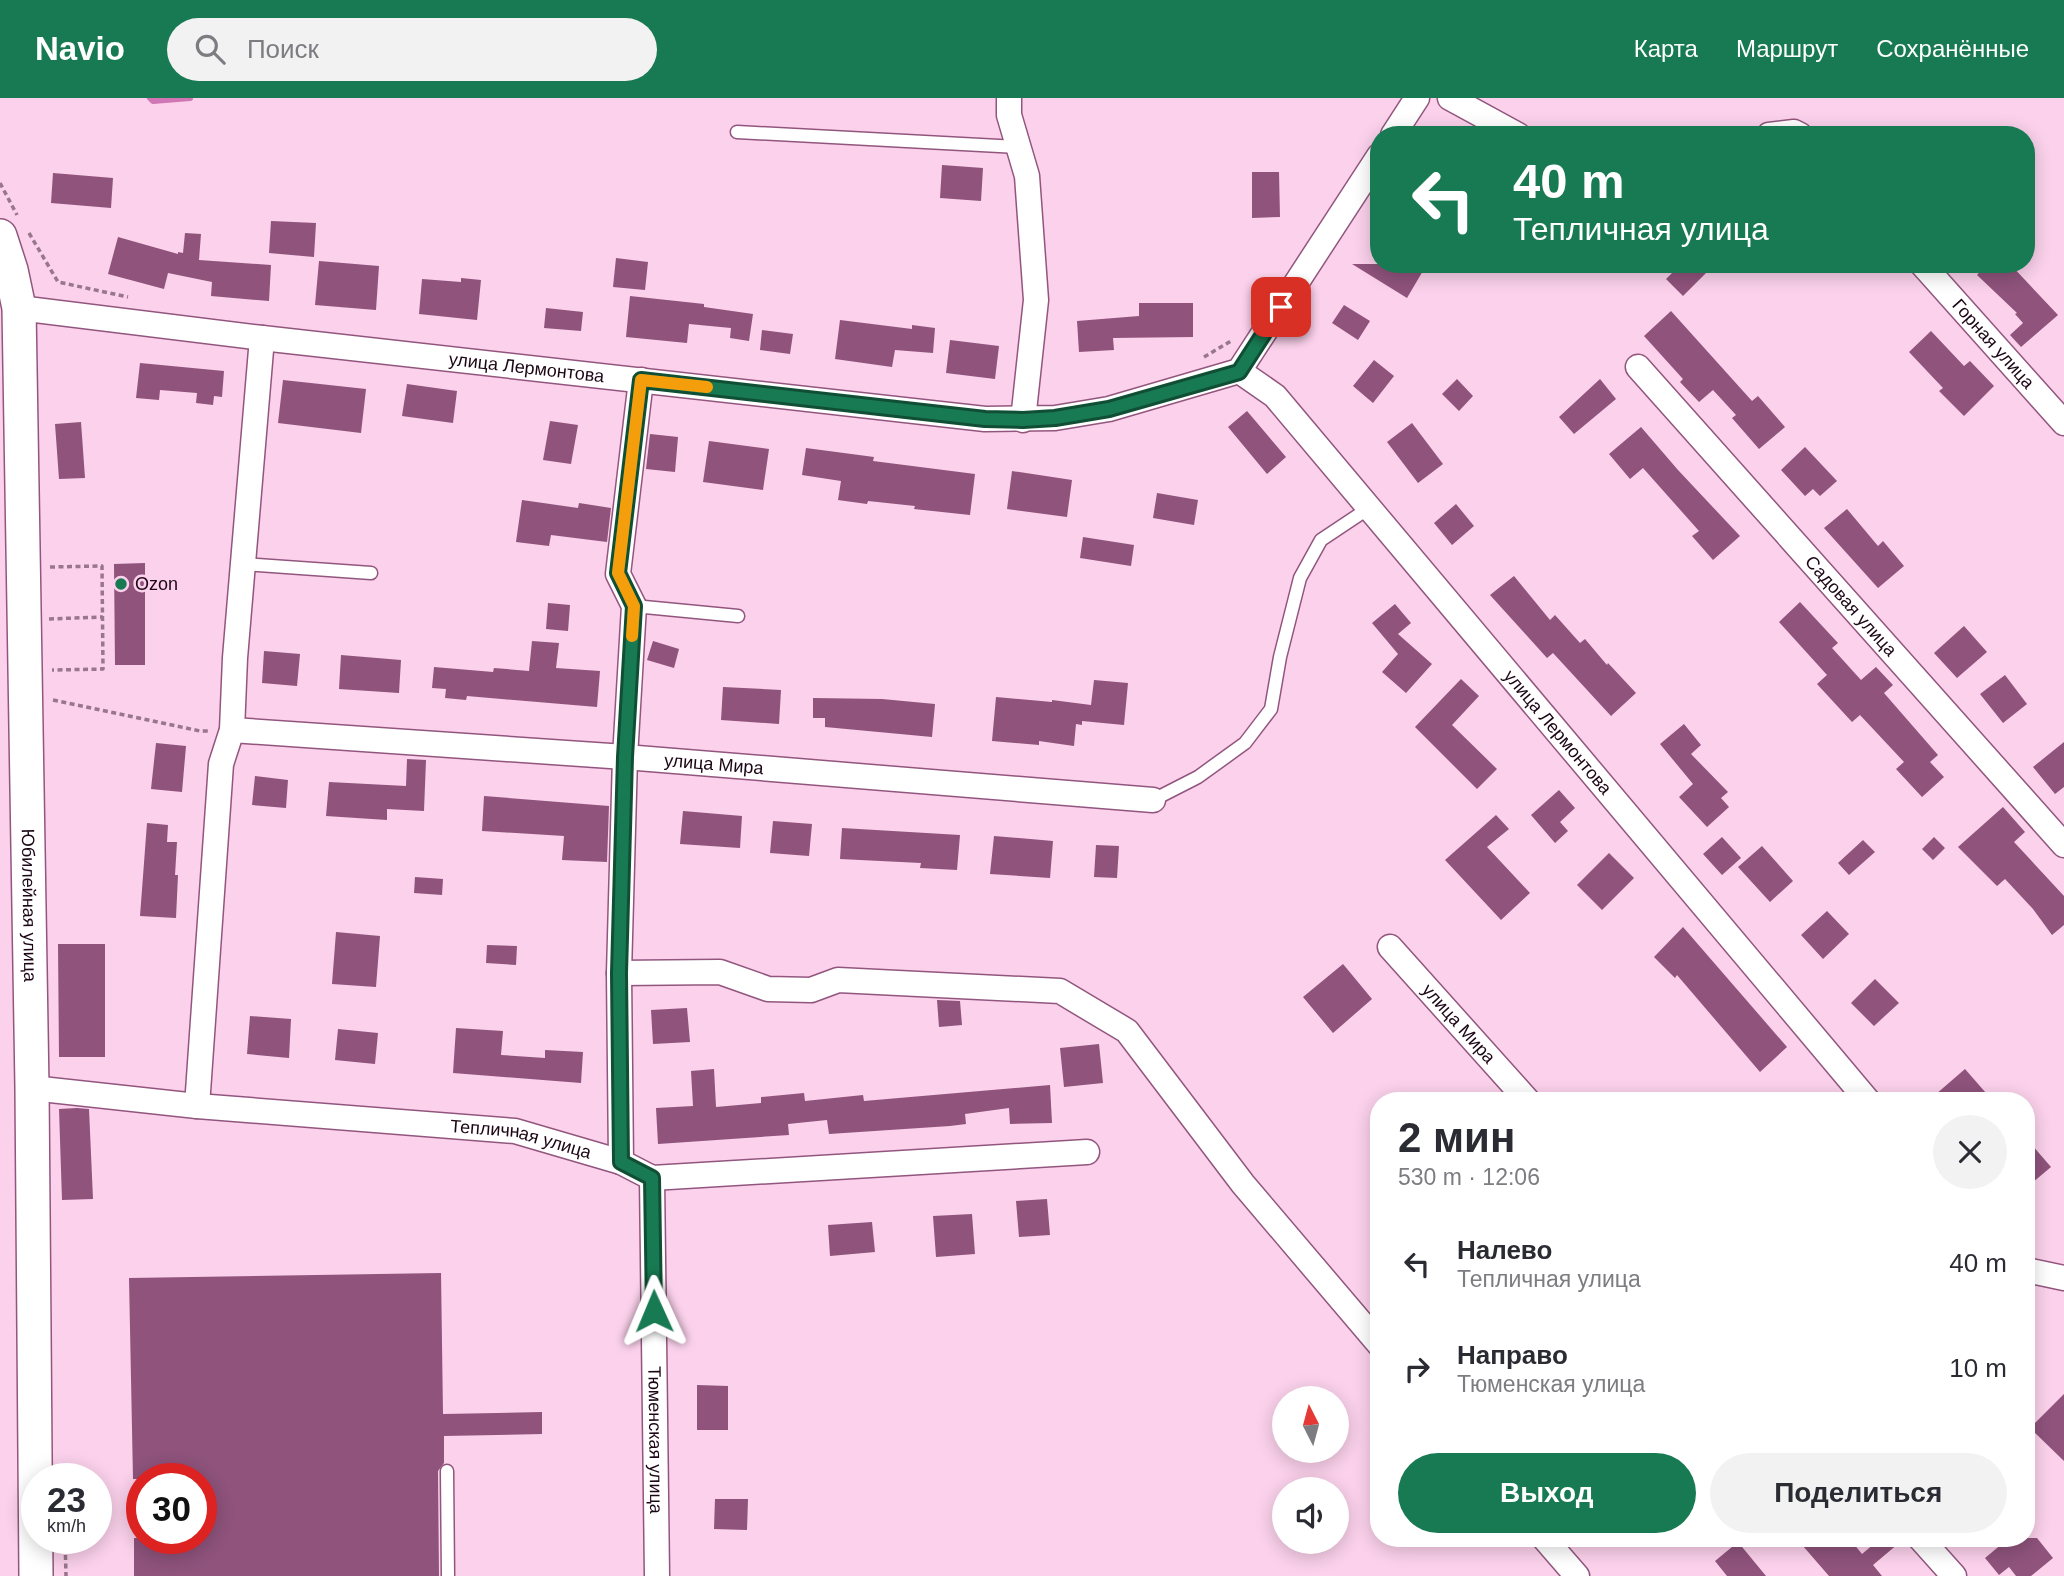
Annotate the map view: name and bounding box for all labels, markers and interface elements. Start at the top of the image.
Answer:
search box [167,18,657,81]
text: Navio [35,30,125,67]
icon: search [191,30,229,68]
text: Поиск [247,34,319,64]
text: Карта [1634,35,1698,62]
text: Маршрут [1736,35,1838,62]
text: Сохранённые [1876,35,2029,62]
icon: left [1398,154,1489,245]
text: 40 m [1513,154,1625,208]
text: Тепличная улица [1513,211,1769,247]
pin [1251,277,1311,337]
icon: arrive [1262,288,1300,326]
street label: Горная улица [1948,295,2039,393]
street label: улица Лермонтова [448,349,606,386]
street label: Садовая улица [1801,552,1901,661]
place label: Ozon [135,574,178,594]
marker: Ozon [113,576,129,592]
street label: улица Лермонтова [1500,666,1616,799]
street label: улица Мира [663,750,765,778]
street label: Юбилейная улица [18,828,40,983]
street label: улица Мира [1418,980,1500,1068]
text: 2 мин [1398,1114,1515,1161]
button: close [1933,1115,2007,1189]
street label: Тепличная улица [449,1116,595,1163]
text: 530 m · 12:06 [1398,1164,1540,1190]
text: Налево [1457,1235,1552,1265]
icon: left [1398,1245,1436,1283]
text: 40 m [1949,1248,2007,1278]
text: Тепличная улица [1457,1266,1641,1292]
position arrow [617,1274,691,1348]
text: Направо [1457,1340,1568,1370]
icon: right [1398,1350,1436,1388]
text: 10 m [1949,1353,2007,1383]
street label: Тюменская улица [644,1366,666,1515]
text: Тюменская улица [1457,1371,1645,1397]
north arrow [1272,1386,1349,1463]
map controls [1272,1386,1349,1554]
button: Выход [1398,1453,1696,1533]
button: Поделиться [1710,1453,2007,1533]
speed limit sign: 30 [126,1463,217,1554]
button: sound [1272,1477,1349,1554]
text: 23 [47,1480,86,1519]
text: km/h [47,1516,86,1536]

